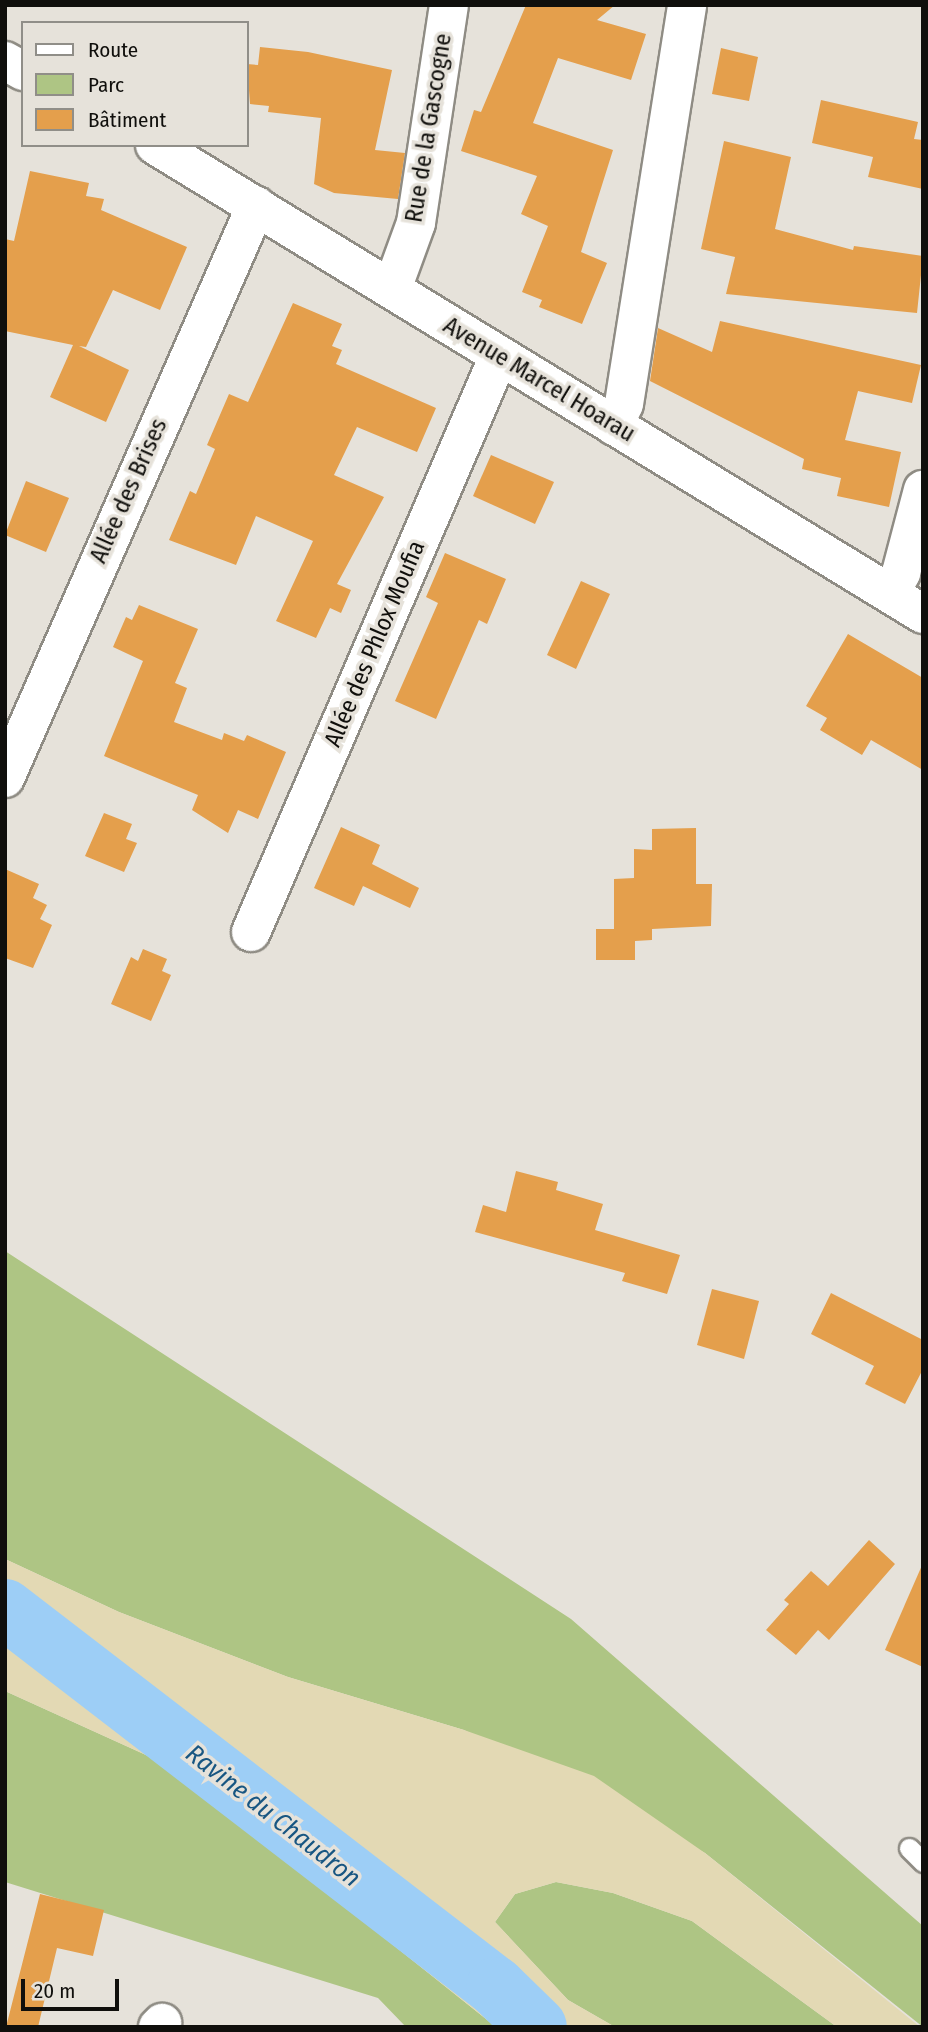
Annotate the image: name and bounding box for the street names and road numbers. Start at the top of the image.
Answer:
street label: Rue de la Gascogne [400,31,458,225]
street label: Avenue Marcel Hoarau [438,311,640,449]
street label: Allée des Brises [84,414,174,568]
street label: Allée des Phlox Moufia [319,537,431,751]

